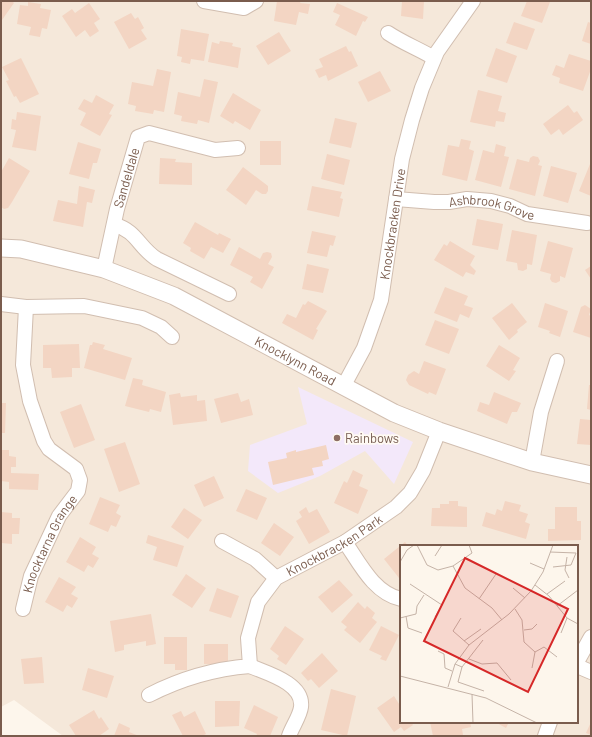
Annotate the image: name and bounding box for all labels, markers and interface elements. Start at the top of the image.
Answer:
street label: Sandeldale [110,146,142,210]
street label: Knockbracken Drive [376,167,409,281]
street label: Ashbrook Grove [447,191,536,223]
street label: Knocklynn Road [252,332,339,389]
place label: Rainbows [345,430,399,446]
marker: Rainbows [332,433,342,443]
street label: Knocktarna Grange [19,491,80,594]
street label: Knockbracken Park [283,511,386,579]
inset map [400,545,578,723]

